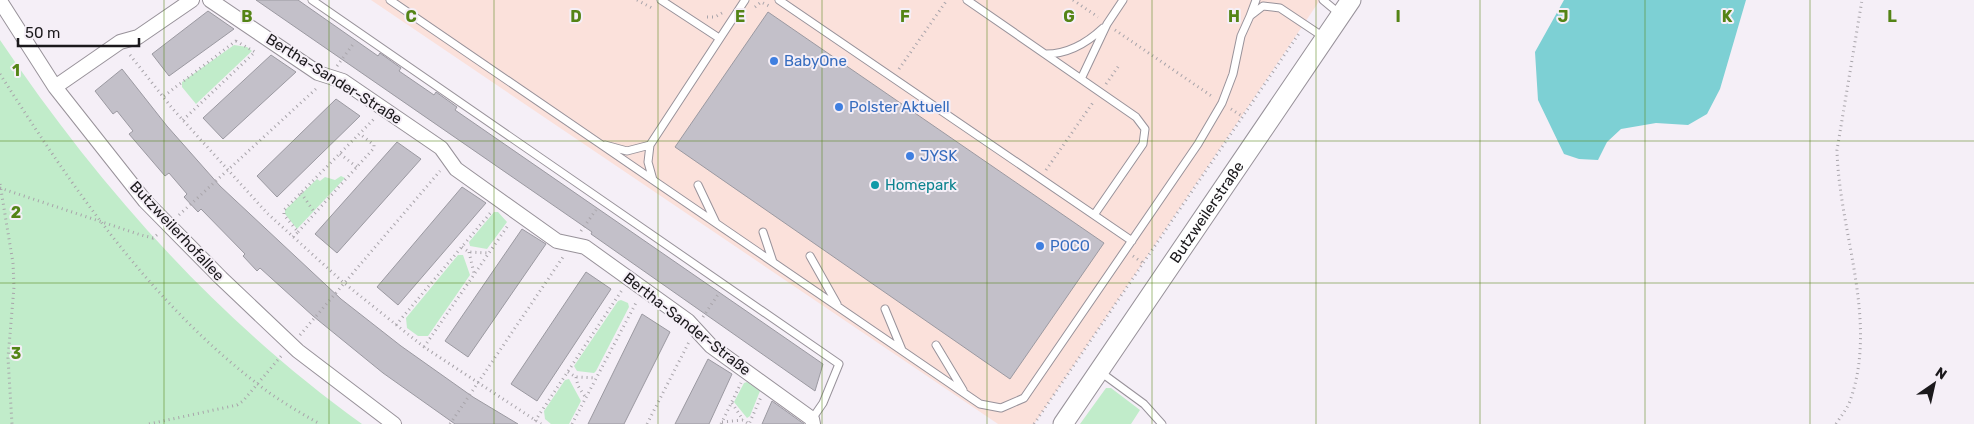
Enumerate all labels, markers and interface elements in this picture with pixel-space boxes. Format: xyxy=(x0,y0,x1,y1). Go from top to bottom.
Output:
text: B xyxy=(241,7,253,26)
text: C xyxy=(405,7,417,26)
text: D xyxy=(570,7,582,26)
text: E xyxy=(735,7,745,26)
text: F xyxy=(900,7,910,26)
text: G xyxy=(1063,7,1075,26)
text: H xyxy=(1228,7,1240,26)
text: I xyxy=(1395,7,1401,26)
text: J xyxy=(1558,7,1568,26)
text: K xyxy=(1722,7,1733,26)
text: L xyxy=(1887,7,1897,26)
scale bar xyxy=(18,15,139,47)
text: 50 m xyxy=(25,24,60,42)
street label: Bertha-Sander-Straße xyxy=(263,30,405,128)
place label: BabyOne xyxy=(784,52,847,70)
marker: BabyOne xyxy=(768,55,780,67)
text: 1 xyxy=(12,61,20,80)
place label: Polster Aktuell xyxy=(849,98,950,116)
marker: Polster Aktuell xyxy=(833,101,845,113)
place label: JYSK xyxy=(920,147,957,165)
marker: JYSK xyxy=(904,150,916,162)
street label: Butzweilerstraße xyxy=(1166,158,1248,266)
place label: Homepark xyxy=(885,176,957,194)
street label: Butzweilerhofallee xyxy=(126,177,228,285)
marker: Homepark xyxy=(869,179,881,191)
text: 2 xyxy=(11,203,21,222)
place label: POCO xyxy=(1050,237,1090,255)
marker: POCO xyxy=(1034,240,1046,252)
street label: Bertha-Sander-Straße xyxy=(620,269,754,379)
text: 3 xyxy=(11,344,21,363)
north arrow xyxy=(1909,359,1959,409)
text: N xyxy=(1932,364,1950,384)

